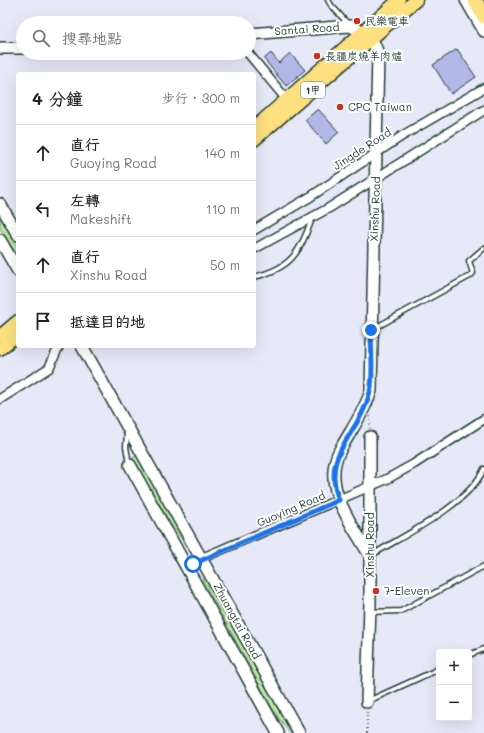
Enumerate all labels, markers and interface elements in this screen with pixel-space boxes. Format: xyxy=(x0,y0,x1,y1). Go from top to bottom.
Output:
place label: 民樂電車 xyxy=(365,13,409,28)
search box xyxy=(16,16,256,60)
marker: 民樂電車 xyxy=(352,16,362,26)
street label: Santai Road xyxy=(274,19,340,38)
icon: search xyxy=(30,27,52,49)
text: 搜尋地點 xyxy=(62,28,122,48)
place label: 長疆炭燒羊肉爐 xyxy=(325,48,402,63)
marker: 長疆炭燒羊肉爐 xyxy=(312,51,322,61)
road number: 1甲 xyxy=(301,82,325,98)
text: 4 分鐘 xyxy=(32,87,83,109)
text: 步行 · 300 m xyxy=(162,89,240,106)
place label: CPC Taiwan xyxy=(348,99,412,114)
marker: CPC Taiwan xyxy=(335,102,345,112)
street label: Jingde Road xyxy=(330,124,394,173)
text: 直行 xyxy=(70,134,100,154)
icon: ahead xyxy=(32,142,54,164)
text: 140 m xyxy=(204,144,240,161)
text: Guoying Road xyxy=(70,154,157,171)
street label: Xinshu Road xyxy=(366,176,383,242)
text: 左轉 xyxy=(70,190,100,210)
icon: left xyxy=(32,198,54,220)
text: 110 m xyxy=(206,200,240,217)
text: Makeshift xyxy=(70,210,132,227)
text: 直行 xyxy=(70,246,100,266)
icon: ahead xyxy=(32,254,54,276)
text: 50 m xyxy=(210,256,240,273)
text: Xinshu Road xyxy=(70,266,147,283)
icon: arrive xyxy=(32,310,54,332)
text: 抵達目的地 xyxy=(70,311,145,331)
route end xyxy=(362,321,380,339)
street label: Guoying Road xyxy=(254,487,327,530)
street label: Xinshu Road xyxy=(362,512,377,578)
route start xyxy=(184,555,202,573)
street label: Zhuangtai Road xyxy=(210,580,265,662)
place label: 7-Eleven xyxy=(384,583,429,598)
marker: 7-Eleven xyxy=(371,586,381,596)
map controls xyxy=(436,649,472,721)
button: + xyxy=(436,649,472,685)
button: − xyxy=(436,685,472,721)

